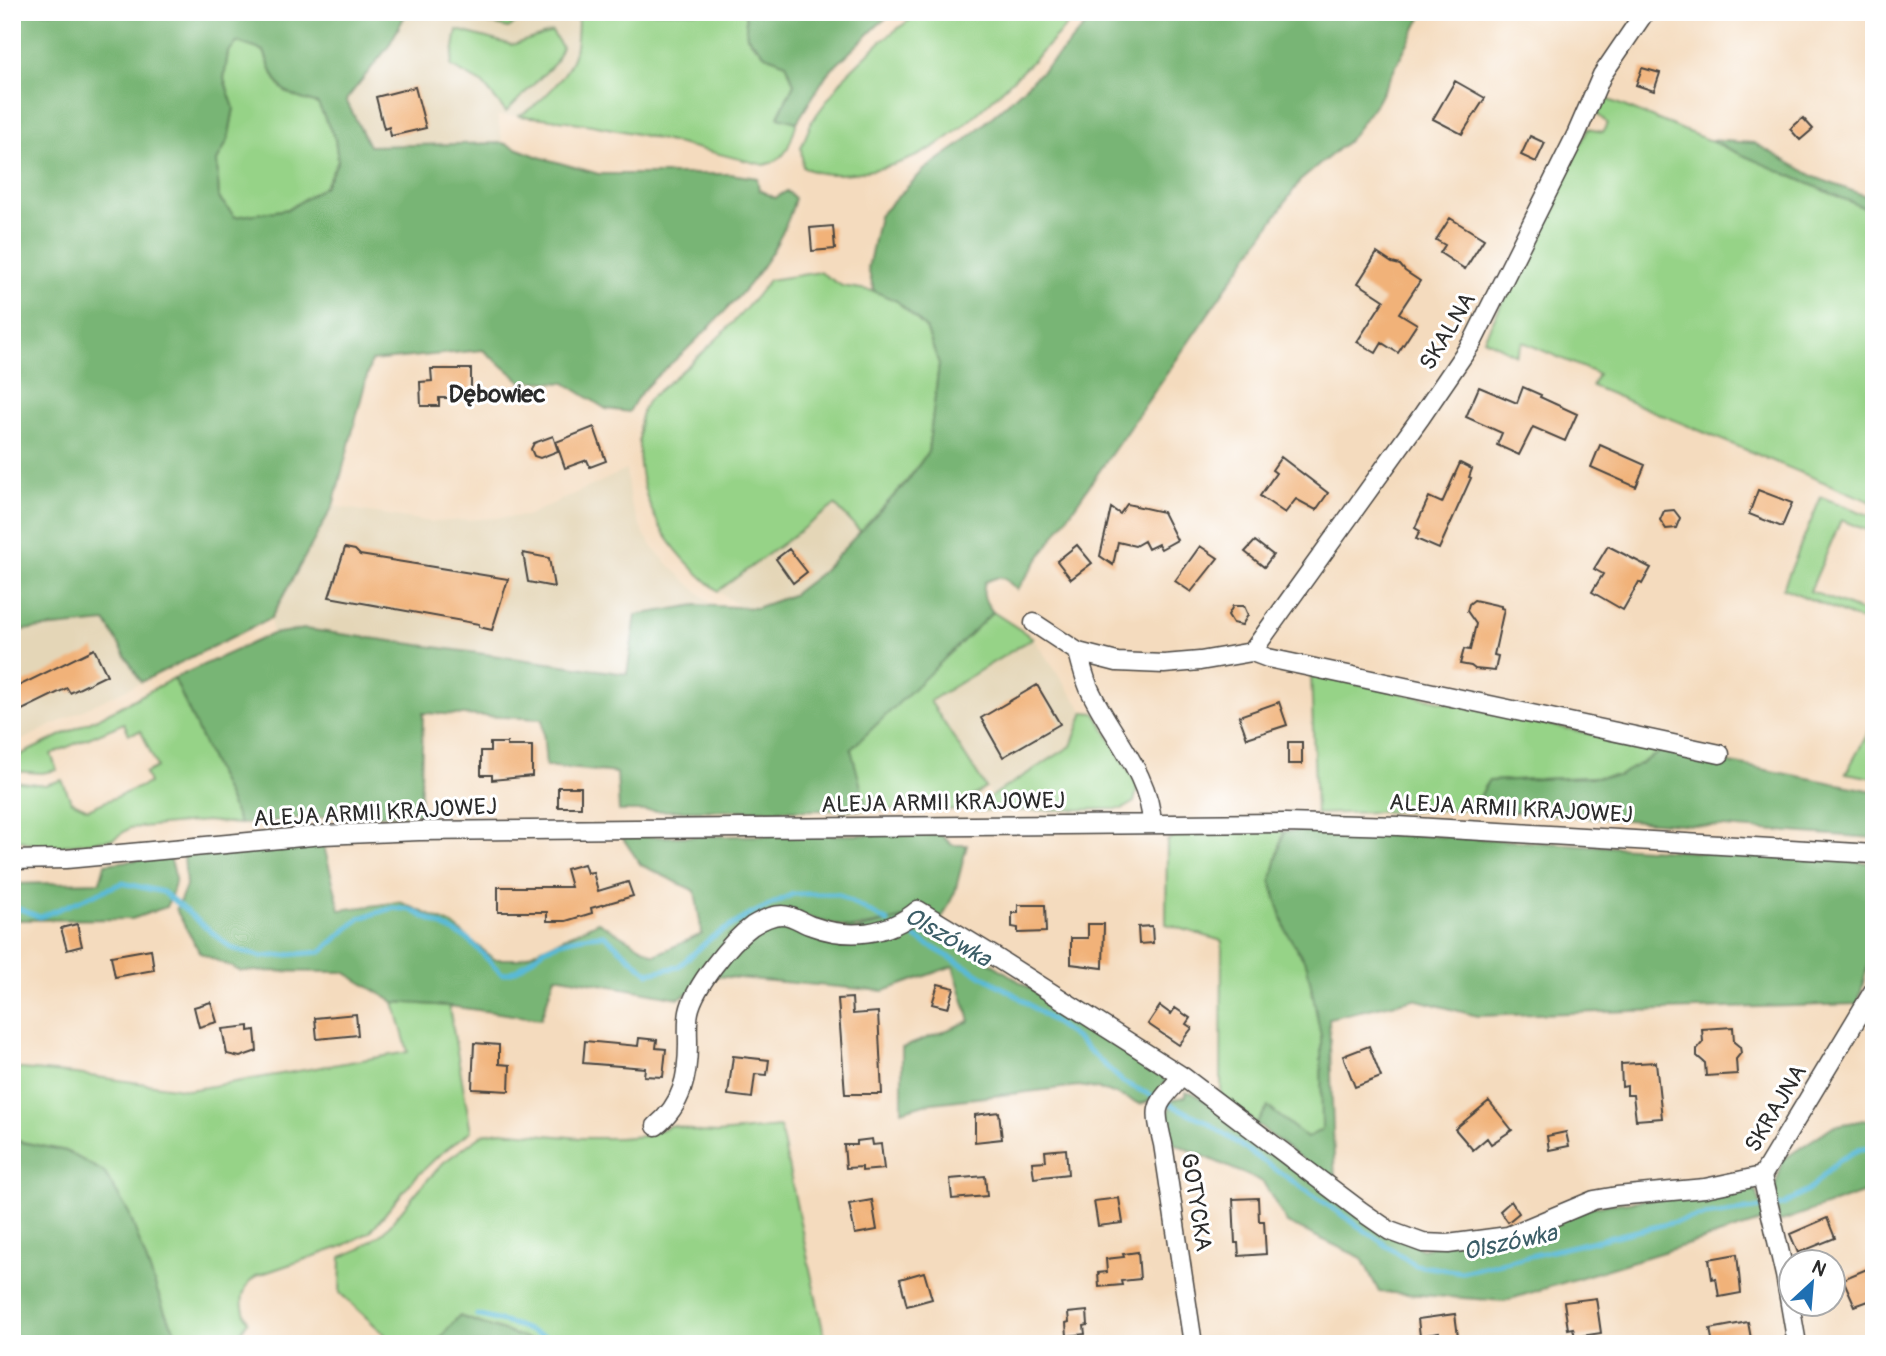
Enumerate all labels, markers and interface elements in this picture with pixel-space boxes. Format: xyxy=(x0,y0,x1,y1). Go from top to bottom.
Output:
street label: SKALNA xyxy=(1413,287,1482,375)
district label: Dębowiec xyxy=(449,380,545,409)
street label: ALEJA ARMII KRAJOWEJ xyxy=(821,786,1065,819)
street label: ALEJA ARMII KRAJOWEJ xyxy=(1388,788,1634,829)
street label: ALEJA ARMII KRAJOWEJ xyxy=(252,792,498,833)
water label: Olszówka xyxy=(899,901,998,975)
street label: SKRAJNA xyxy=(1738,1059,1813,1157)
street label: GOTYCKA xyxy=(1174,1151,1219,1253)
water label: Olszówka xyxy=(1461,1218,1561,1267)
north arrow xyxy=(1778,1248,1848,1318)
text: N xyxy=(1808,1255,1830,1282)

